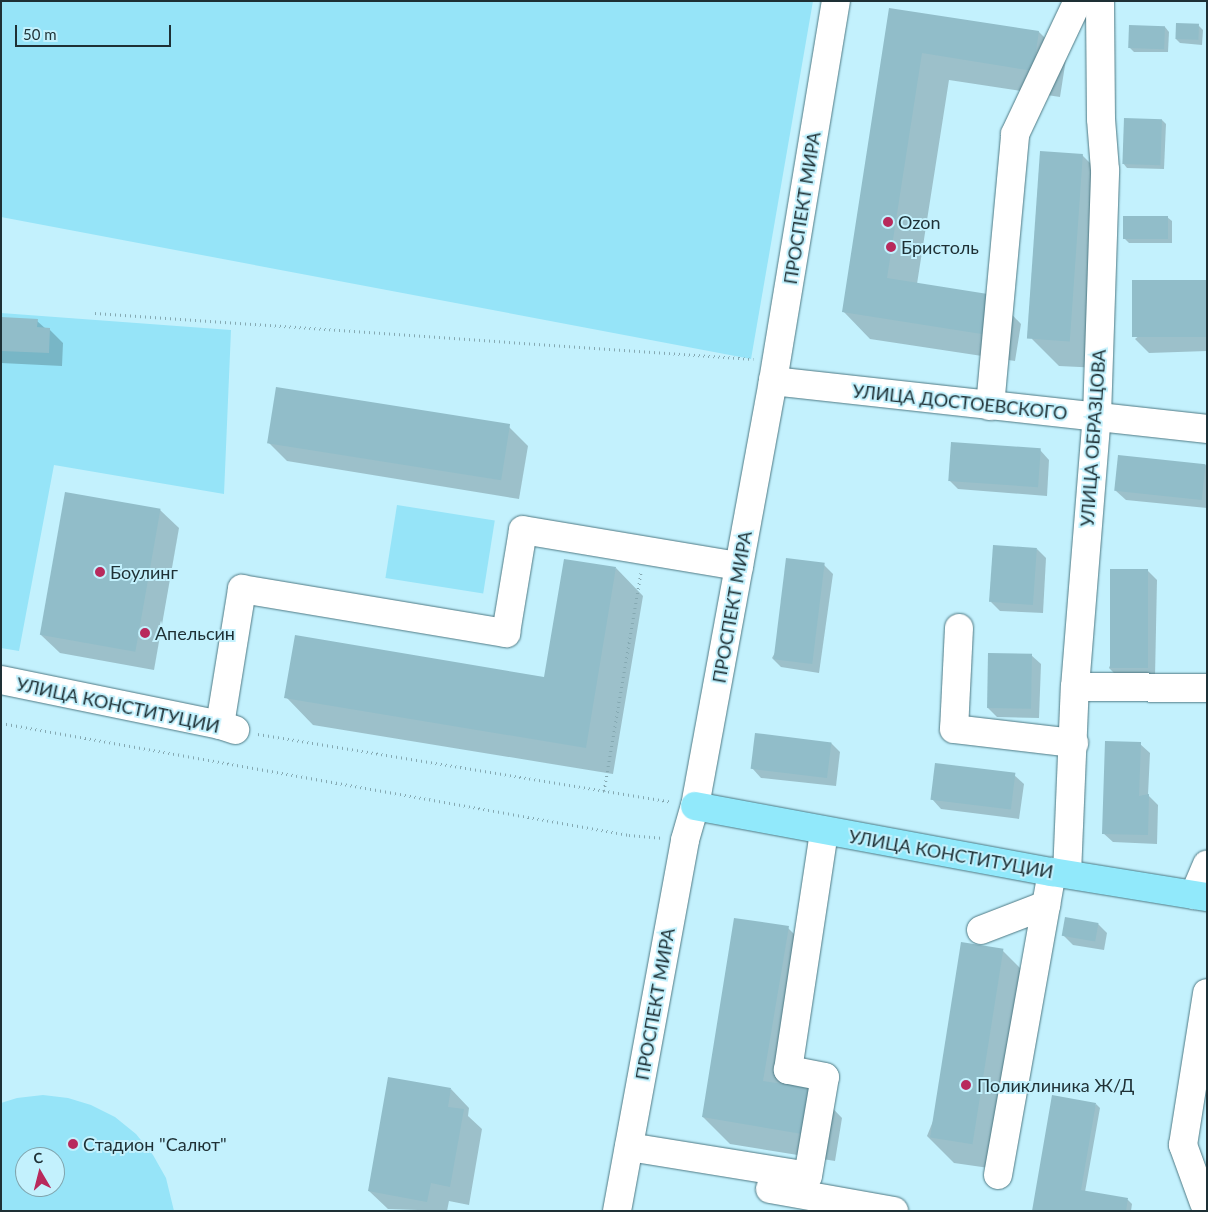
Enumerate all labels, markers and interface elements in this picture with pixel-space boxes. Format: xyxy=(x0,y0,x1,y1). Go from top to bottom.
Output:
scale bar xyxy=(18,15,174,47)
text: 50 m xyxy=(23,25,57,43)
street label: ПРОСПЕКТ МИРА xyxy=(779,130,825,286)
place label: Ozon xyxy=(898,211,940,233)
marker: Ozon xyxy=(882,216,894,228)
place label: Бристоль xyxy=(901,236,979,258)
marker: Бристоль xyxy=(885,241,897,253)
street label: УЛИЦА ОБРАЗЦОВА xyxy=(1076,349,1110,527)
street label: УЛИЦА ДОСТОЕВСКОГО xyxy=(851,380,1069,424)
street label: ПРОСПЕКТ МИРА xyxy=(708,529,756,685)
place label: Боулинг xyxy=(110,561,178,583)
marker: Боулинг xyxy=(94,566,106,578)
place label: Апельсин xyxy=(155,622,235,644)
marker: Апельсин xyxy=(139,627,151,639)
street label: УЛИЦА КОНСТИТУЦИИ xyxy=(14,673,222,737)
street label: УЛИЦА КОНСТИТУЦИИ xyxy=(847,825,1055,883)
street label: ПРОСПЕКТ МИРА xyxy=(631,926,679,1082)
place label: Поликлиника Ж/Д xyxy=(977,1074,1134,1096)
marker: Поликлиника Ж/Д xyxy=(959,1078,973,1092)
place label: Стадион "Салют" xyxy=(83,1133,227,1155)
marker: Стадион "Салют" xyxy=(67,1138,79,1150)
north arrow xyxy=(15,1147,65,1197)
text: С xyxy=(32,1149,44,1167)

